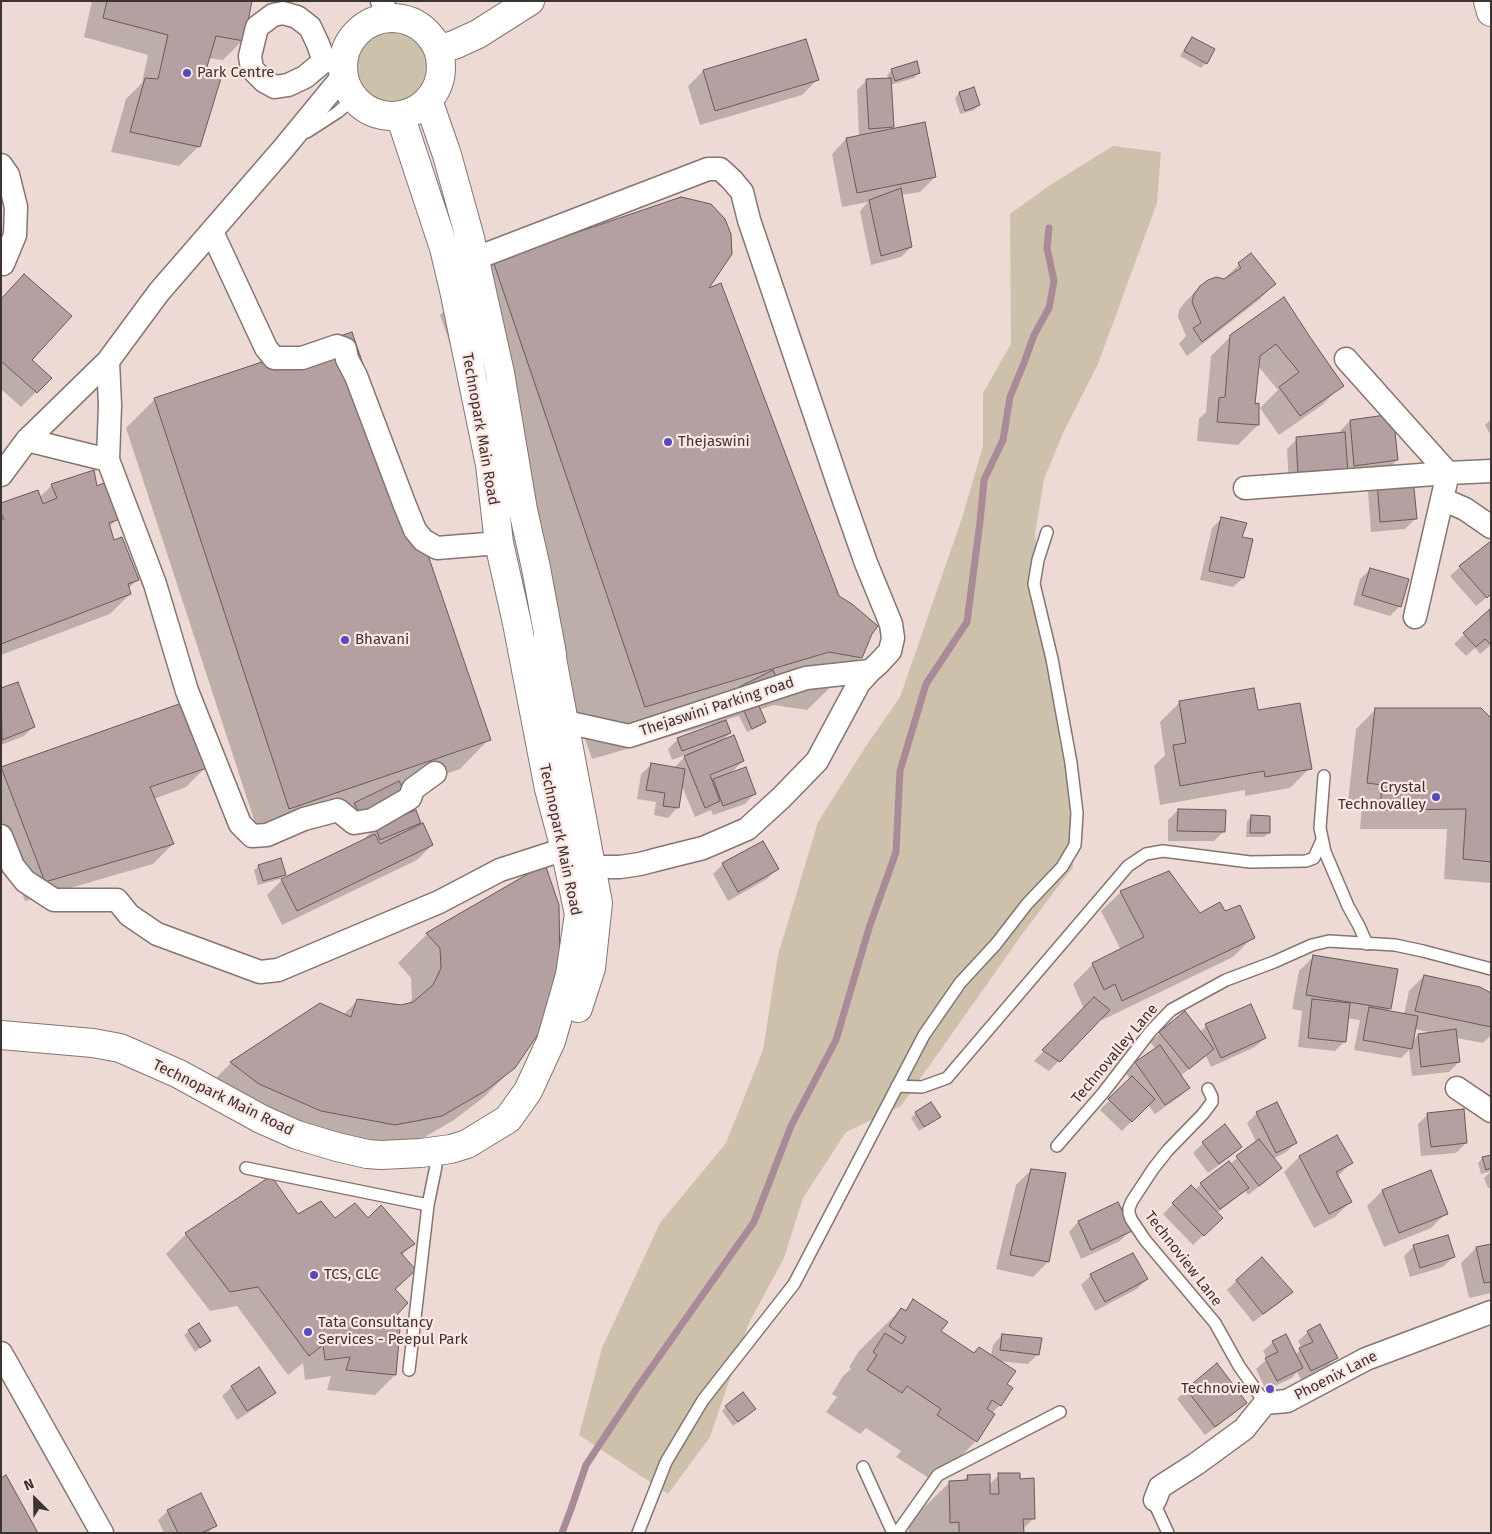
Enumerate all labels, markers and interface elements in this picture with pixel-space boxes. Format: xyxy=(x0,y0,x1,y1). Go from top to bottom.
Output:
place label: Park Centre xyxy=(197,64,274,82)
marker: Park Centre xyxy=(181,67,193,79)
street label: Technopark Main Road xyxy=(458,351,502,507)
place label: Thejaswini xyxy=(678,433,750,451)
marker: Thejaswini xyxy=(662,436,674,448)
place label: Bhavani xyxy=(355,631,409,649)
marker: Bhavani xyxy=(339,634,351,646)
street label: Thejaswini Parking road xyxy=(638,674,796,740)
street label: Technopark Main Road xyxy=(535,763,585,917)
place label: Crystal Technovalley xyxy=(1338,779,1426,814)
marker: Crystal Technovalley xyxy=(1430,791,1442,803)
street label: Technovalley Lane xyxy=(1068,1001,1162,1107)
street label: Technopark Main Road xyxy=(150,1056,296,1140)
street label: Technoview Lane xyxy=(1140,1208,1226,1310)
place label: TCS, CLC xyxy=(324,1266,379,1284)
marker: TCS, CLC xyxy=(308,1269,320,1281)
place label: Tata Consultancy Services - Peepul Park xyxy=(318,1314,468,1349)
marker: Tata Consultancy Services - Peepul Park xyxy=(302,1326,314,1338)
street label: Phoenix Lane xyxy=(1291,1347,1381,1405)
place label: Technoview xyxy=(1181,1380,1260,1398)
marker: Technoview xyxy=(1264,1383,1276,1395)
north arrow xyxy=(10,1474,60,1524)
text: N xyxy=(21,1475,37,1494)

